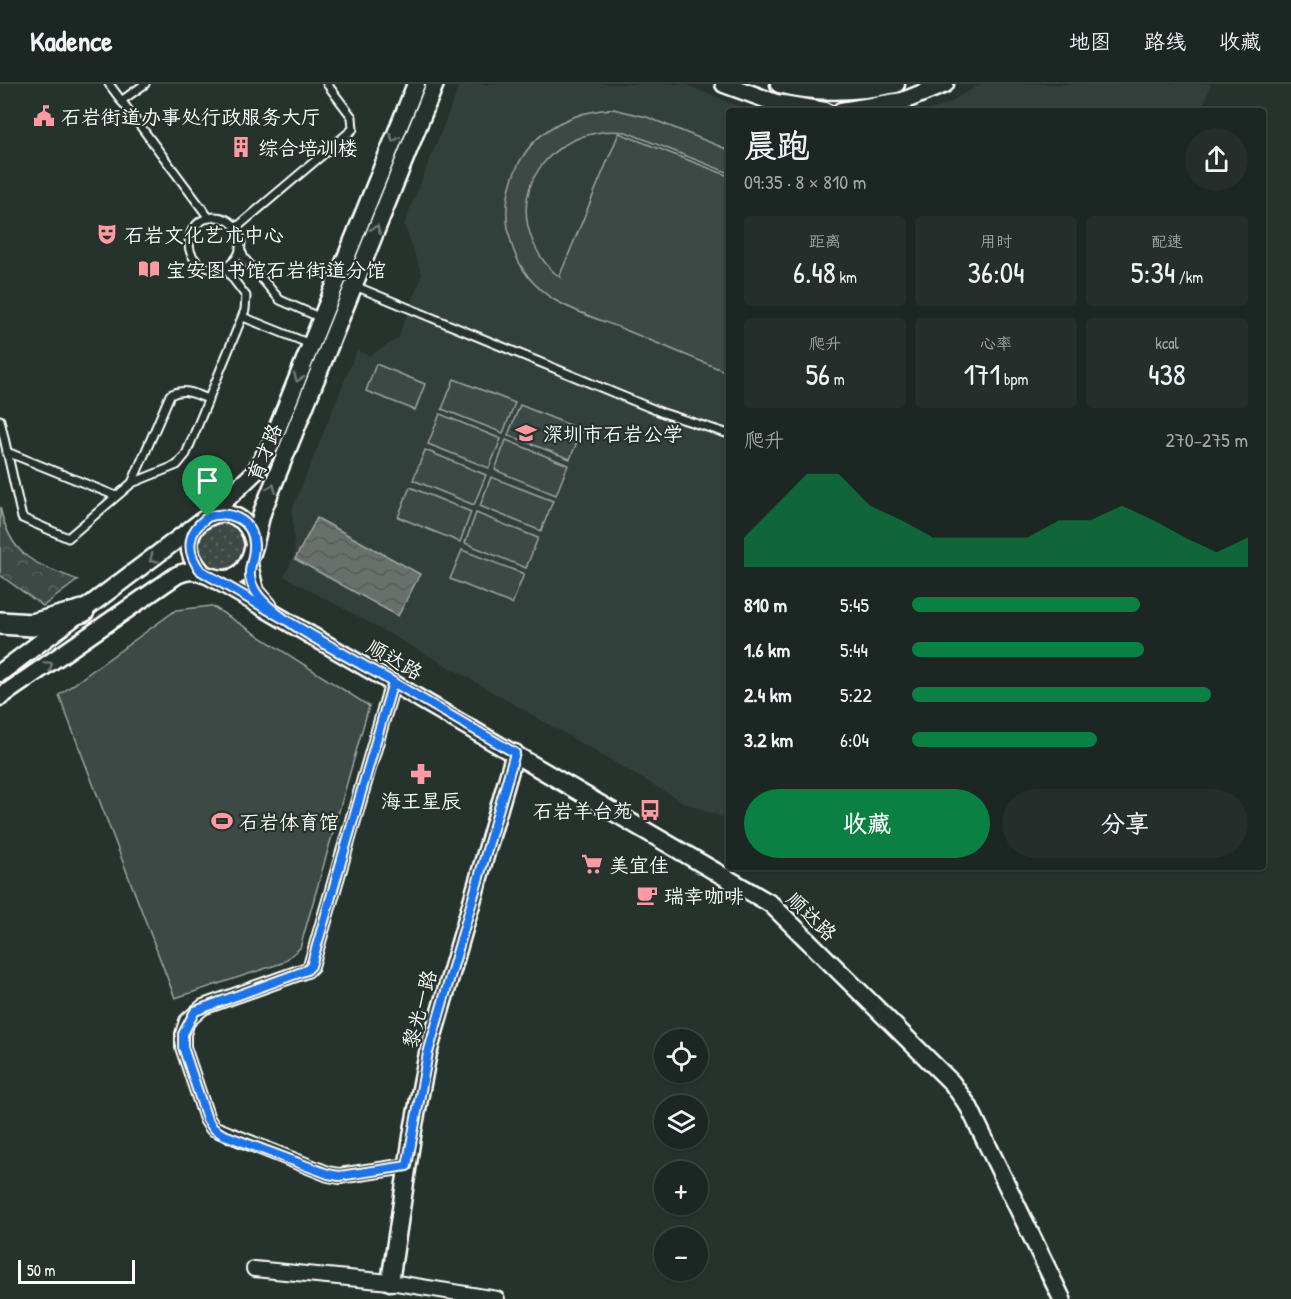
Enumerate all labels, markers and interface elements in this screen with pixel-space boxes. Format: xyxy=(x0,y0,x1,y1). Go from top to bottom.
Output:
text: Kadence xyxy=(30,22,112,60)
text: 地图 xyxy=(1069,27,1111,56)
text: 路线 xyxy=(1144,27,1186,56)
text: 收藏 xyxy=(1219,27,1261,56)
place label: 石岩街道办事处行政服务大厅 xyxy=(61,103,321,130)
public building icon: 石岩街道办事处行政服务大厅 xyxy=(32,104,56,128)
text: 晨跑 xyxy=(744,123,810,167)
button: share xyxy=(1185,128,1248,191)
one-way arrow xyxy=(389,132,401,143)
place label: 综合培训楼 xyxy=(258,134,358,161)
building icon: 综合培训楼 xyxy=(229,135,253,159)
text: 09:35 · 8 × 810 m xyxy=(744,168,866,195)
place label: 石岩文化艺术中心 xyxy=(124,221,284,248)
theatre icon: 石岩文化艺术中心 xyxy=(95,222,119,246)
one-way arrow xyxy=(369,225,381,236)
text: 距离 xyxy=(809,230,841,252)
text: 用时 xyxy=(980,230,1012,252)
text: 配速 xyxy=(1151,230,1183,252)
text: 6.48 xyxy=(793,252,836,292)
text: 36:04 xyxy=(967,252,1025,292)
text: 5:34 xyxy=(1131,252,1175,292)
place label: 宝安图书馆石岩街道分馆 xyxy=(166,256,386,283)
library icon: 宝安图书馆石岩街道分馆 xyxy=(137,257,161,281)
text: km xyxy=(836,266,857,288)
text: /km xyxy=(1175,266,1203,288)
text: 爬升 xyxy=(809,332,841,354)
text: 心率 xyxy=(980,332,1012,354)
text: kcal xyxy=(1155,332,1179,354)
text: 56 xyxy=(805,354,830,394)
text: 171 xyxy=(964,354,1000,394)
text: 438 xyxy=(1148,354,1186,394)
text: m xyxy=(830,368,845,390)
text: bpm xyxy=(1000,368,1028,390)
one-way arrow xyxy=(293,372,306,383)
street label: 育才路 xyxy=(240,418,288,485)
place label: 深圳市石岩公学 xyxy=(543,420,683,447)
school or university icon: 深圳市石岩公学 xyxy=(514,421,538,445)
text: 爬升 xyxy=(744,426,784,453)
text: 270–275 m xyxy=(1165,426,1248,453)
pin xyxy=(182,455,233,517)
icon: arrive xyxy=(191,464,224,497)
one-way arrow xyxy=(265,483,277,494)
one-way arrow xyxy=(149,552,160,563)
text: 810 m xyxy=(744,591,787,618)
text: 5:45 xyxy=(840,591,869,618)
street label: 顺达路 xyxy=(362,632,429,686)
text: 1.6 km xyxy=(744,636,790,663)
text: 5:44 xyxy=(840,636,868,663)
one-way arrow xyxy=(42,661,53,672)
text: 2.4 km xyxy=(744,681,792,708)
text: 5:22 xyxy=(840,681,872,708)
text: 3.2 km xyxy=(744,726,793,753)
text: 6:04 xyxy=(840,726,869,753)
pharmacy icon: 海王星辰 xyxy=(409,762,433,786)
place label: 海王星辰 xyxy=(381,787,461,814)
button: 收藏 xyxy=(744,789,990,858)
button: 分享 xyxy=(1002,789,1248,858)
place label: 石岩羊台苑 xyxy=(533,797,633,824)
bus stop icon: 石岩羊台苑 xyxy=(638,798,662,822)
place label: 石岩体育馆 xyxy=(239,808,339,835)
sports icon: 石岩体育馆 xyxy=(210,809,234,833)
place label: 美宜佳 xyxy=(609,851,669,878)
supermarket icon: 美宜佳 xyxy=(580,852,604,876)
place label: 瑞幸咖啡 xyxy=(664,882,744,909)
cafe icon: 瑞幸咖啡 xyxy=(635,883,659,907)
street label: 顺达路 xyxy=(781,885,844,947)
street label: 黎光一路 xyxy=(396,966,443,1051)
map controls xyxy=(654,1029,708,1281)
button: locate xyxy=(654,1029,708,1083)
button: layers xyxy=(654,1095,708,1149)
button: + xyxy=(654,1161,708,1215)
button: − xyxy=(654,1227,708,1281)
scale bar xyxy=(18,1257,135,1284)
text: 50 m xyxy=(27,1259,56,1281)

